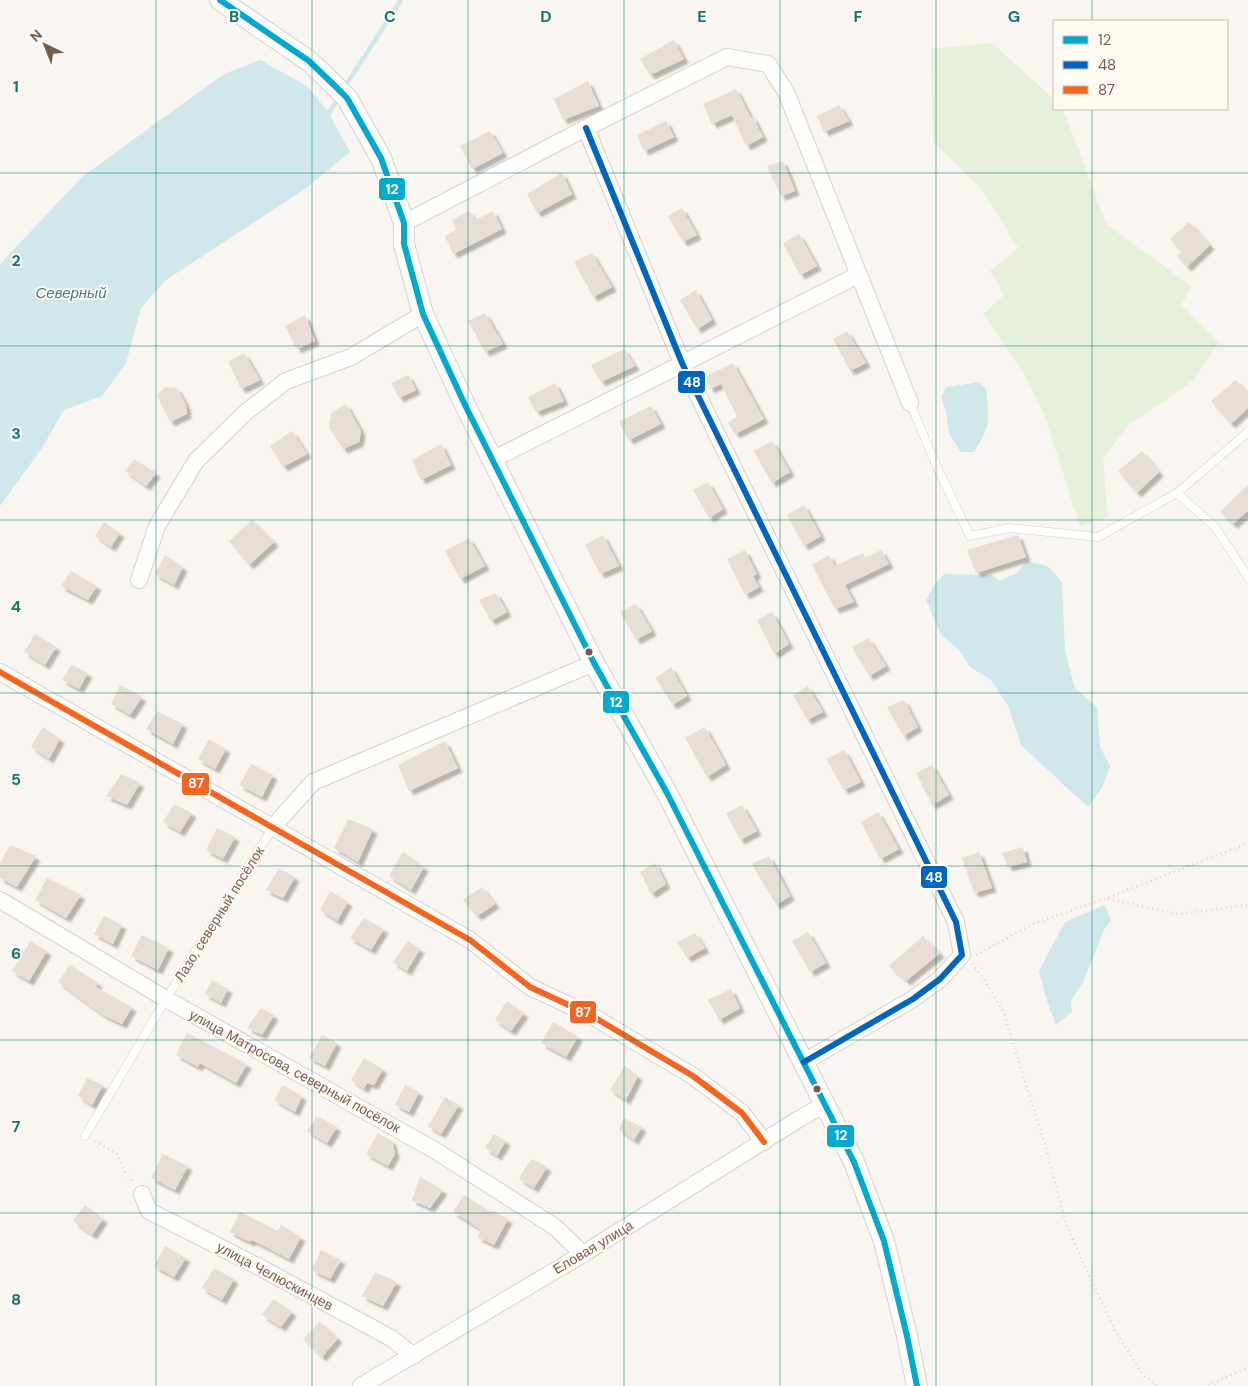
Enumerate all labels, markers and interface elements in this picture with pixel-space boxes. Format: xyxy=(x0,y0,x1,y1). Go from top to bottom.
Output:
text: B xyxy=(229,6,239,27)
text: C xyxy=(384,6,396,27)
text: D xyxy=(540,6,552,27)
text: E xyxy=(697,6,707,27)
text: F xyxy=(854,6,863,27)
text: G xyxy=(1008,6,1020,27)
north arrow xyxy=(20,20,70,70)
legend xyxy=(1053,20,1228,110)
text: N xyxy=(26,25,46,46)
text: 12 xyxy=(1098,30,1111,50)
text: 48 xyxy=(1098,55,1116,75)
text: 1 xyxy=(13,76,19,97)
text: 87 xyxy=(1098,80,1115,100)
line badge: 12 xyxy=(378,177,406,201)
text: 12 xyxy=(385,180,399,198)
text: 2 xyxy=(11,250,21,271)
water label: Северный xyxy=(36,283,107,303)
line badge: 48 xyxy=(677,370,706,394)
text: 48 xyxy=(683,373,701,391)
text: 3 xyxy=(11,423,21,444)
text: 4 xyxy=(11,596,21,617)
unlabelled marker xyxy=(584,647,594,657)
line badge: 12 xyxy=(602,690,630,714)
text: 12 xyxy=(609,693,623,711)
text: 5 xyxy=(11,769,21,790)
line badge: 87 xyxy=(181,772,210,796)
text: 87 xyxy=(188,774,205,792)
street label: Лазо, северный посёлок xyxy=(170,842,269,985)
line badge: 48 xyxy=(920,865,948,889)
text: 48 xyxy=(925,868,943,886)
text: 6 xyxy=(11,943,21,964)
line badge: 87 xyxy=(569,1000,597,1024)
text: 87 xyxy=(575,1003,592,1021)
street label: улица Матросова, северный посёлок xyxy=(186,1005,405,1137)
unlabelled marker xyxy=(812,1084,822,1094)
text: 7 xyxy=(12,1116,21,1137)
line badge: 12 xyxy=(826,1124,855,1148)
text: 12 xyxy=(834,1126,848,1144)
street label: Еловая улица xyxy=(550,1216,637,1278)
street label: улица Челюскинцев xyxy=(214,1238,336,1314)
text: 8 xyxy=(11,1289,21,1310)

